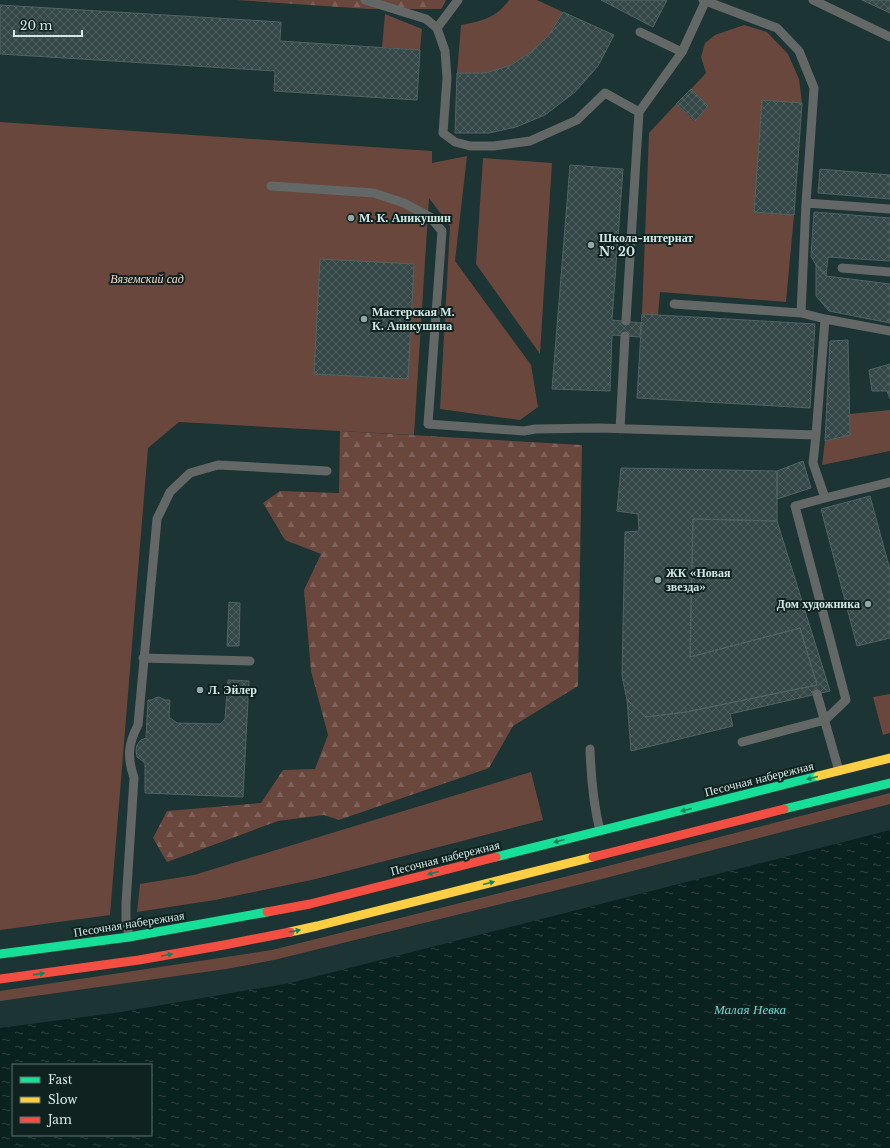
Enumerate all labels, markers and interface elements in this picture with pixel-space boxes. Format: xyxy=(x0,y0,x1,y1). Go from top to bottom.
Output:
scale bar xyxy=(14,12,82,38)
text: 20 m xyxy=(20,18,52,33)
place label: М. К. Аникушин xyxy=(359,210,451,225)
marker: М. К. Аникушин xyxy=(346,213,356,223)
place label: Школа-интернат № 20 xyxy=(599,230,693,259)
marker: Школа-интернат № 20 xyxy=(586,240,596,250)
park label: Вяземский сад xyxy=(110,271,184,286)
place label: Мастерская М. К. Аникушина xyxy=(372,304,455,333)
marker: Мастерская М. К. Аникушина xyxy=(359,314,369,324)
place label: ЖК «Новая звезда» xyxy=(666,565,731,594)
marker: ЖК «Новая звезда» xyxy=(653,575,663,585)
place label: Дом художника xyxy=(777,596,860,611)
marker: Дом художника xyxy=(863,599,873,609)
place label: Л. Эйлер xyxy=(208,682,257,697)
marker: Л. Эйлер xyxy=(195,685,205,695)
street label: Песочная набережная xyxy=(703,758,815,799)
one-way arrow xyxy=(805,776,818,782)
one-way arrow xyxy=(679,807,691,813)
street label: Песочная набережная xyxy=(389,837,501,878)
one-way arrow xyxy=(553,839,566,845)
one-way arrow xyxy=(427,870,439,876)
one-way arrow xyxy=(483,880,495,886)
street label: Песочная набережная xyxy=(72,907,186,940)
one-way arrow xyxy=(289,927,301,933)
one-way arrow xyxy=(161,952,173,958)
one-way arrow xyxy=(33,971,45,977)
water label: Малая Невка xyxy=(713,1001,787,1018)
legend xyxy=(12,1064,152,1136)
text: Fast xyxy=(48,1072,73,1087)
text: Slow xyxy=(48,1092,78,1107)
text: Jam xyxy=(46,1112,72,1127)

